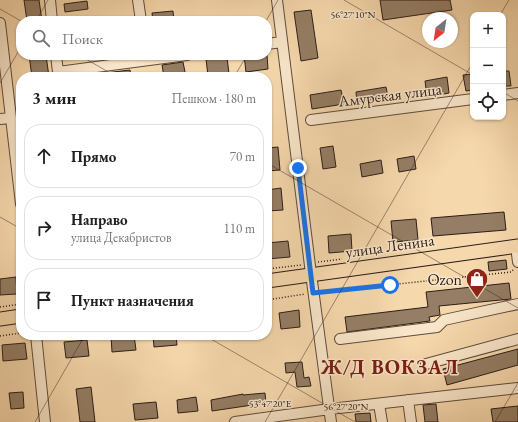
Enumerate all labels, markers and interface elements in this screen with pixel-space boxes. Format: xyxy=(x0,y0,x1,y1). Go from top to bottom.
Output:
text: 56°27'10"N xyxy=(331,8,376,21)
north arrow xyxy=(422,12,458,48)
map controls xyxy=(470,12,506,120)
button: + xyxy=(470,12,506,48)
search box xyxy=(16,16,272,60)
icon: search xyxy=(30,27,52,49)
text: Поиск xyxy=(62,29,103,48)
button: − xyxy=(470,48,506,84)
street label: Амурская улица xyxy=(336,78,444,112)
button: locate xyxy=(470,84,506,120)
text: 3 мин xyxy=(32,87,76,109)
text: Пешком · 180 m xyxy=(172,90,256,107)
icon: ahead xyxy=(33,145,55,167)
text: Прямо xyxy=(71,147,116,166)
text: 70 m xyxy=(230,148,255,165)
route end xyxy=(289,159,307,177)
text: Направо xyxy=(71,210,128,229)
icon: right xyxy=(33,217,55,239)
text: 110 m xyxy=(224,220,255,237)
text: улица Декабристов xyxy=(71,229,172,246)
street label: улица Ленина xyxy=(344,229,436,263)
shop icon: Ozon xyxy=(464,266,490,299)
place label: Ozon xyxy=(427,269,463,290)
route start xyxy=(381,276,399,294)
icon: arrive xyxy=(33,289,55,311)
text: Пункт назначения xyxy=(71,291,194,310)
district label: Ж/Д ВОКЗАЛ xyxy=(320,354,459,380)
text: 53°47'20"E xyxy=(249,397,292,410)
text: 56°27'20"N xyxy=(324,400,369,413)

